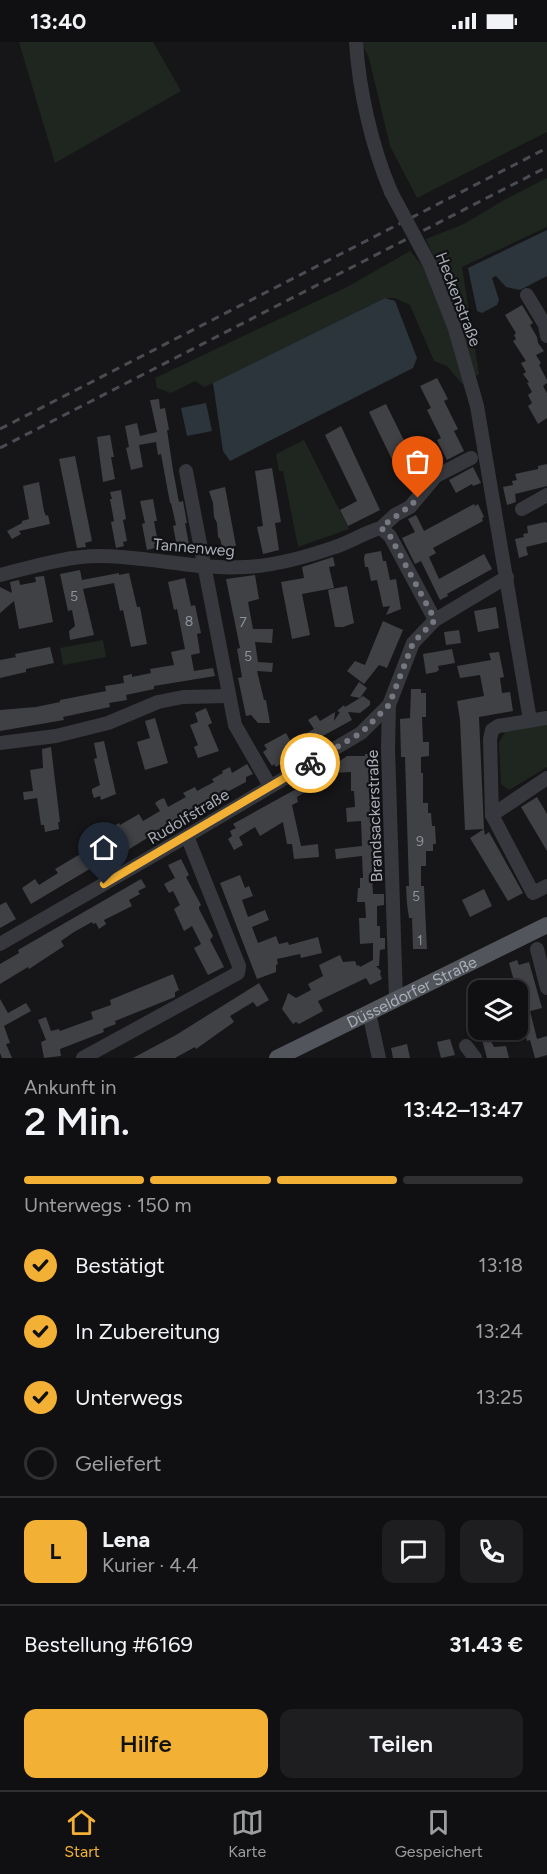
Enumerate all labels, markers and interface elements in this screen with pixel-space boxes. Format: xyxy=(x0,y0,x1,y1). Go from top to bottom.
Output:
text: 13:40 xyxy=(30,8,86,35)
street label: Heckenstraße xyxy=(432,249,485,349)
pin xyxy=(392,436,443,498)
icon: bag xyxy=(401,445,434,478)
street label: Tannenweg xyxy=(152,534,236,561)
house number: 5 xyxy=(70,588,78,605)
house number: 8 xyxy=(185,613,193,630)
house number: 7 xyxy=(239,614,247,631)
house number: 5 xyxy=(244,648,252,665)
courier xyxy=(280,733,340,793)
icon: bike xyxy=(294,747,327,780)
street label: Brandsackerstraße xyxy=(363,749,386,883)
street label: Rudolfstraße xyxy=(144,784,233,848)
pin xyxy=(78,822,129,884)
icon: home xyxy=(87,831,120,864)
house number: 9 xyxy=(416,833,424,850)
house number: 5 xyxy=(412,888,420,905)
house number: 1 xyxy=(417,932,423,949)
street label: Düsseldorfer Straße xyxy=(344,952,480,1032)
map controls xyxy=(468,980,528,1040)
button: layers xyxy=(468,980,528,1040)
text: Ankunft in xyxy=(24,1075,116,1099)
text: 13:42–13:47 xyxy=(404,1096,523,1123)
text: 2 Min. xyxy=(24,1098,130,1145)
text: Unterwegs · 150 m xyxy=(24,1193,191,1217)
icon: check xyxy=(24,1249,57,1282)
text: Bestätigt xyxy=(75,1252,165,1279)
text: 13:18 xyxy=(478,1253,523,1277)
icon: check xyxy=(24,1315,57,1348)
text: In Zubereitung xyxy=(75,1318,220,1345)
text: 13:24 xyxy=(475,1319,523,1343)
icon: check xyxy=(24,1381,57,1414)
text: Unterwegs xyxy=(75,1384,183,1411)
text: 13:25 xyxy=(476,1385,523,1409)
text: Geliefert xyxy=(75,1450,162,1477)
button: chat xyxy=(382,1520,445,1583)
button: phone xyxy=(460,1520,523,1583)
text: Lena xyxy=(102,1526,150,1553)
text: L xyxy=(50,1538,61,1565)
text: Kurier · 4.4 xyxy=(102,1553,198,1577)
text: Bestellung #6169 xyxy=(24,1631,193,1658)
text: 31.43 € xyxy=(449,1631,523,1658)
button: Hilfe xyxy=(24,1709,268,1778)
button: Teilen xyxy=(280,1709,523,1778)
tab: Start xyxy=(64,1806,100,1861)
tab: Karte xyxy=(228,1806,266,1861)
tab: Gespeichert xyxy=(395,1806,483,1861)

